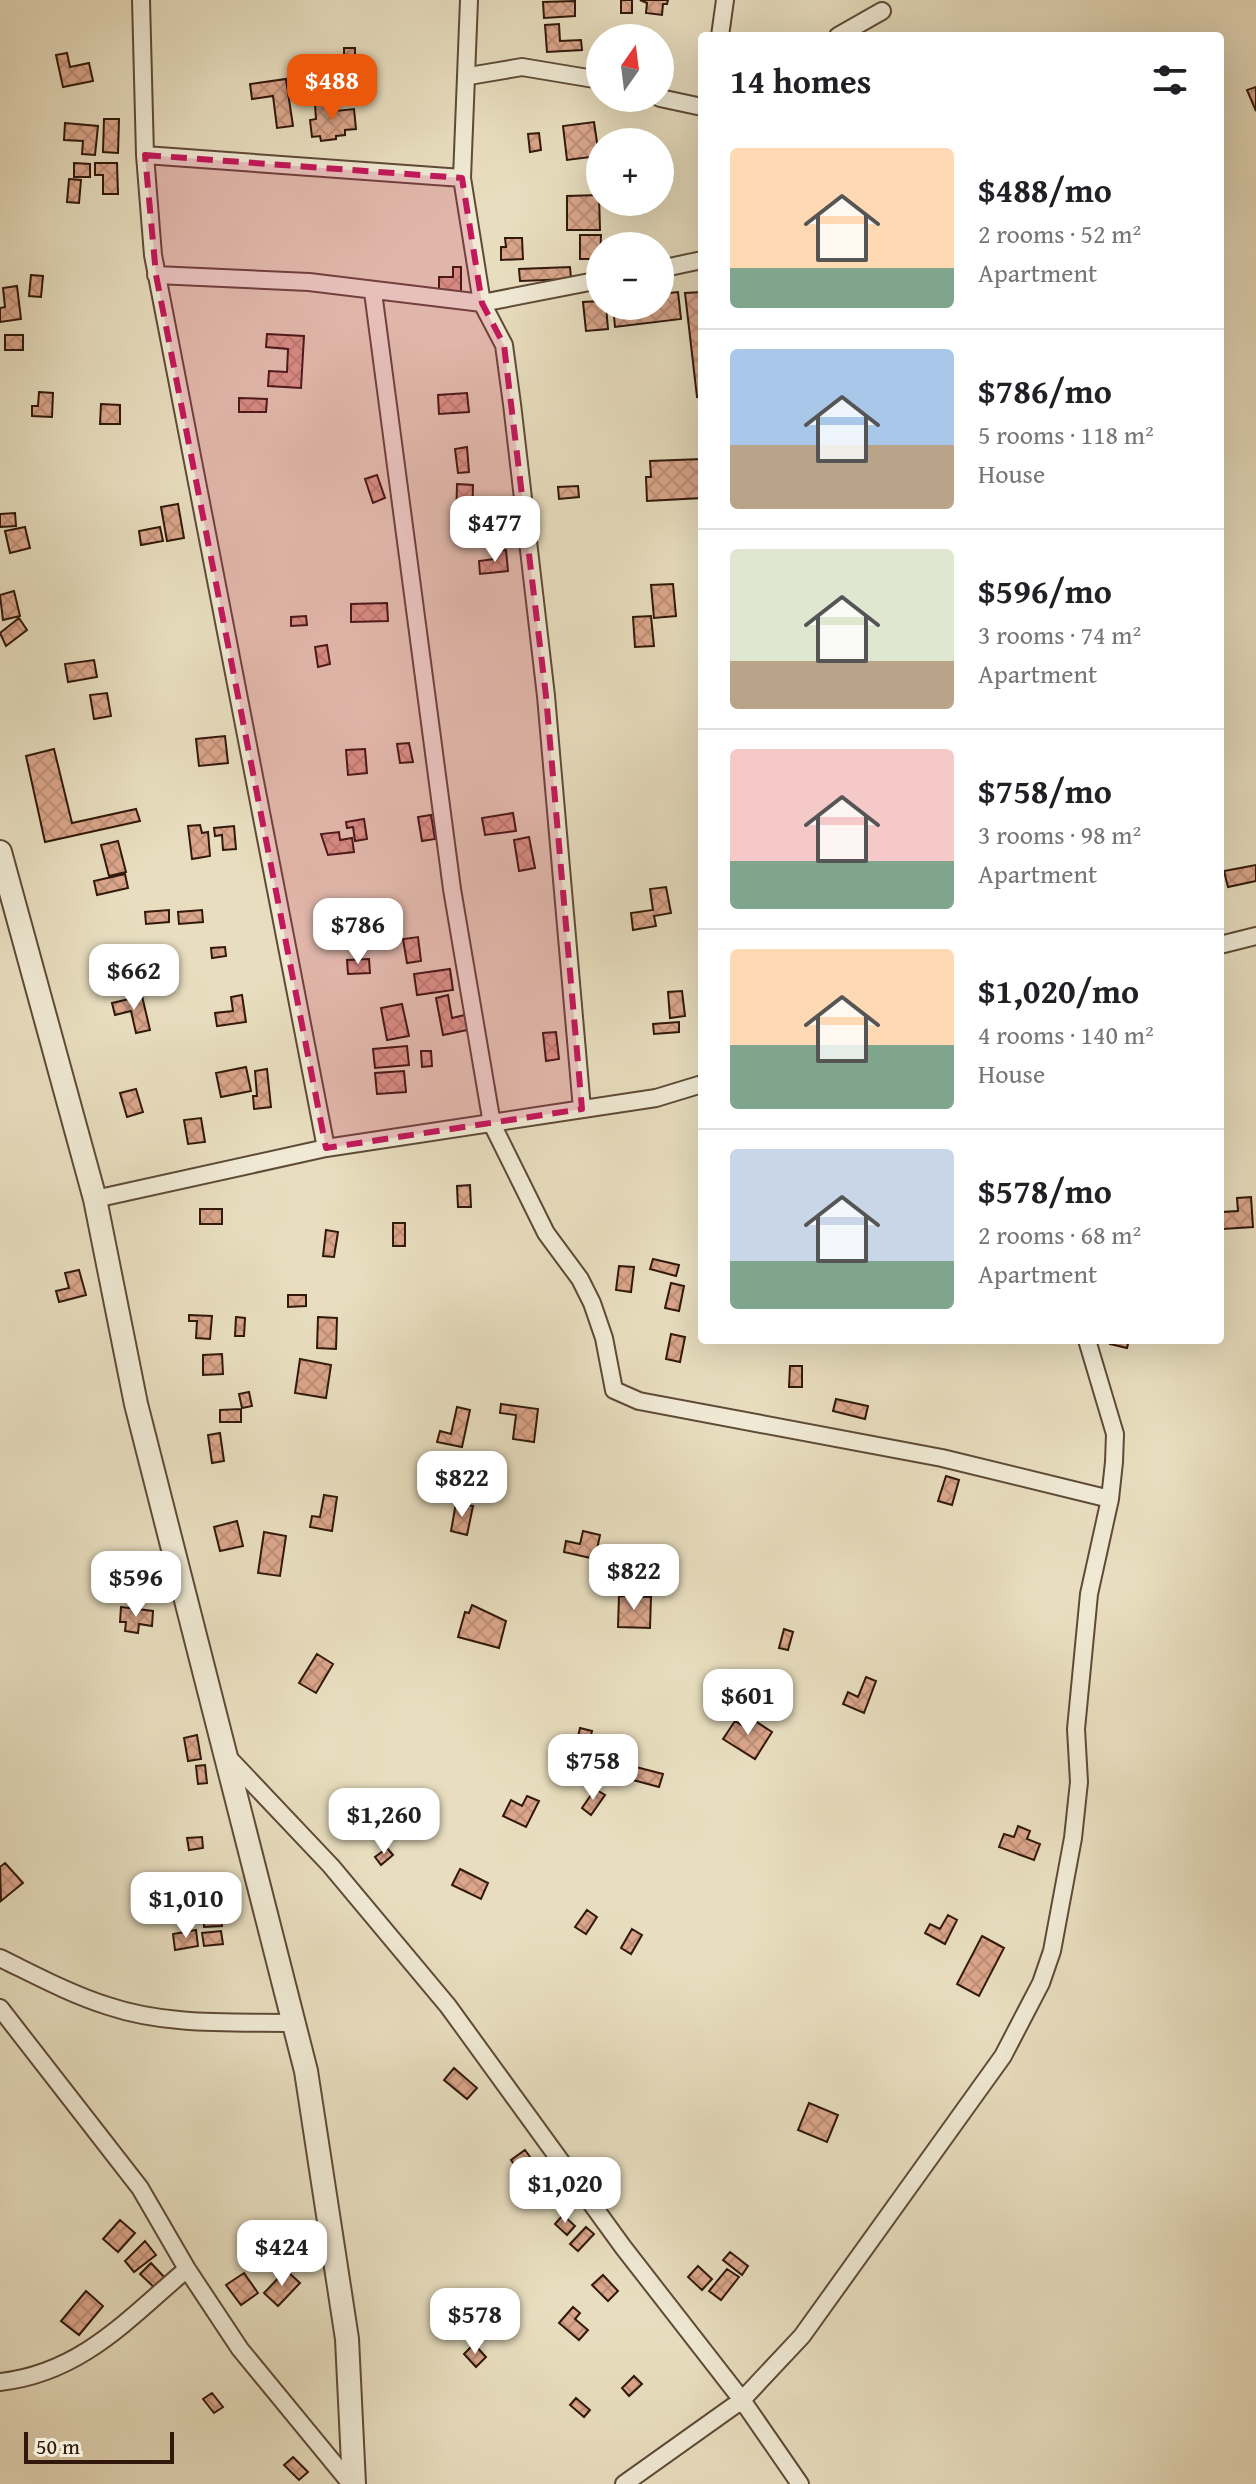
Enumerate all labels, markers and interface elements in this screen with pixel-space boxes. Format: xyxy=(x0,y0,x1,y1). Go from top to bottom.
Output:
north arrow xyxy=(586,24,674,112)
map controls xyxy=(586,24,674,320)
pin: $488 xyxy=(285,54,379,122)
text: 14 homes xyxy=(730,56,871,105)
icon: filters xyxy=(1148,58,1192,102)
text: $488 xyxy=(305,60,359,99)
button: + xyxy=(586,128,674,216)
text: $488/mo xyxy=(978,165,1112,214)
icon: home xyxy=(794,180,890,276)
text: 2 rooms · 52 m² xyxy=(978,214,1141,253)
button: − xyxy=(586,232,674,320)
text: Apartment xyxy=(978,253,1097,292)
text: $786/mo xyxy=(978,366,1112,415)
icon: home xyxy=(794,381,890,477)
text: 5 rooms · 118 m² xyxy=(978,415,1154,454)
text: House xyxy=(978,454,1045,493)
pin: $477 xyxy=(448,496,542,564)
text: $477 xyxy=(468,502,522,541)
text: $596/mo xyxy=(978,566,1112,615)
icon: home xyxy=(794,581,890,677)
text: 3 rooms · 74 m² xyxy=(978,615,1141,654)
text: Apartment xyxy=(978,654,1097,693)
text: $758/mo xyxy=(978,766,1112,815)
icon: home xyxy=(794,781,890,877)
text: 3 rooms · 98 m² xyxy=(978,815,1141,854)
text: Apartment xyxy=(978,854,1097,893)
pin: $786 xyxy=(311,898,405,966)
text: $786 xyxy=(331,904,385,943)
pin: $662 xyxy=(87,944,181,1012)
text: $662 xyxy=(107,950,161,989)
text: $1,020/mo xyxy=(978,966,1139,1015)
icon: home xyxy=(794,981,890,1077)
text: 4 rooms · 140 m² xyxy=(978,1015,1154,1054)
text: House xyxy=(978,1054,1045,1093)
text: $578/mo xyxy=(978,1166,1112,1215)
icon: home xyxy=(794,1181,890,1277)
text: 2 rooms · 68 m² xyxy=(978,1215,1141,1254)
text: Apartment xyxy=(978,1254,1097,1293)
pin: $822 xyxy=(415,1451,509,1519)
text: $822 xyxy=(435,1457,489,1496)
pin: $822 xyxy=(587,1544,681,1612)
text: $822 xyxy=(607,1550,661,1589)
pin: $596 xyxy=(89,1551,183,1619)
text: $596 xyxy=(109,1557,163,1596)
pin: $601 xyxy=(701,1669,795,1737)
text: $601 xyxy=(721,1675,775,1714)
pin: $758 xyxy=(546,1734,640,1802)
text: $758 xyxy=(566,1740,620,1779)
pin: $1,260 xyxy=(319,1788,449,1856)
text: $1,260 xyxy=(347,1794,421,1833)
pin: $1,010 xyxy=(121,1872,251,1940)
text: $1,010 xyxy=(149,1878,223,1917)
pin: $1,020 xyxy=(500,2157,630,2225)
text: $1,020 xyxy=(528,2163,602,2202)
pin: $424 xyxy=(235,2220,329,2288)
text: $424 xyxy=(255,2226,309,2265)
pin: $578 xyxy=(428,2288,522,2356)
text: $578 xyxy=(448,2294,502,2333)
scale bar xyxy=(24,2428,174,2464)
text: 50 m xyxy=(36,2430,80,2462)

